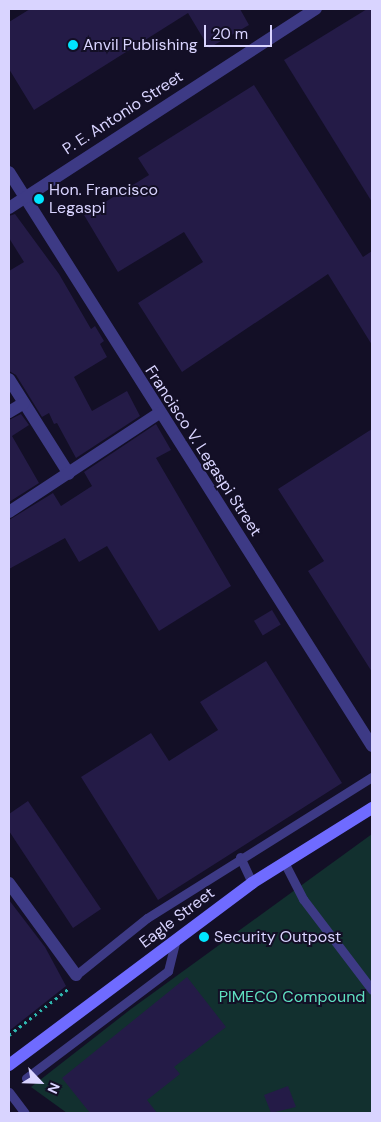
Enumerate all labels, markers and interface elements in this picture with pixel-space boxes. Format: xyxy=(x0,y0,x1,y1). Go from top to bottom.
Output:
scale bar xyxy=(206,15,274,47)
text: 20 m xyxy=(212,24,248,44)
place label: Anvil Publishing xyxy=(83,35,198,55)
marker: Anvil Publishing xyxy=(67,39,79,51)
street label: P. E. Antonio Street xyxy=(59,67,187,159)
place label: Hon. Francisco Legaspi xyxy=(49,180,158,218)
marker: Hon. Francisco Legaspi xyxy=(33,193,45,205)
street label: Francisco V. Legaspi Street xyxy=(141,362,265,540)
street label: Eagle Street xyxy=(136,884,218,952)
place label: Security Outpost xyxy=(214,927,341,947)
marker: Security Outpost xyxy=(198,931,210,943)
park label: PIMECO Compound xyxy=(219,987,365,1007)
north arrow xyxy=(15,1057,65,1107)
text: N xyxy=(43,1080,64,1096)

